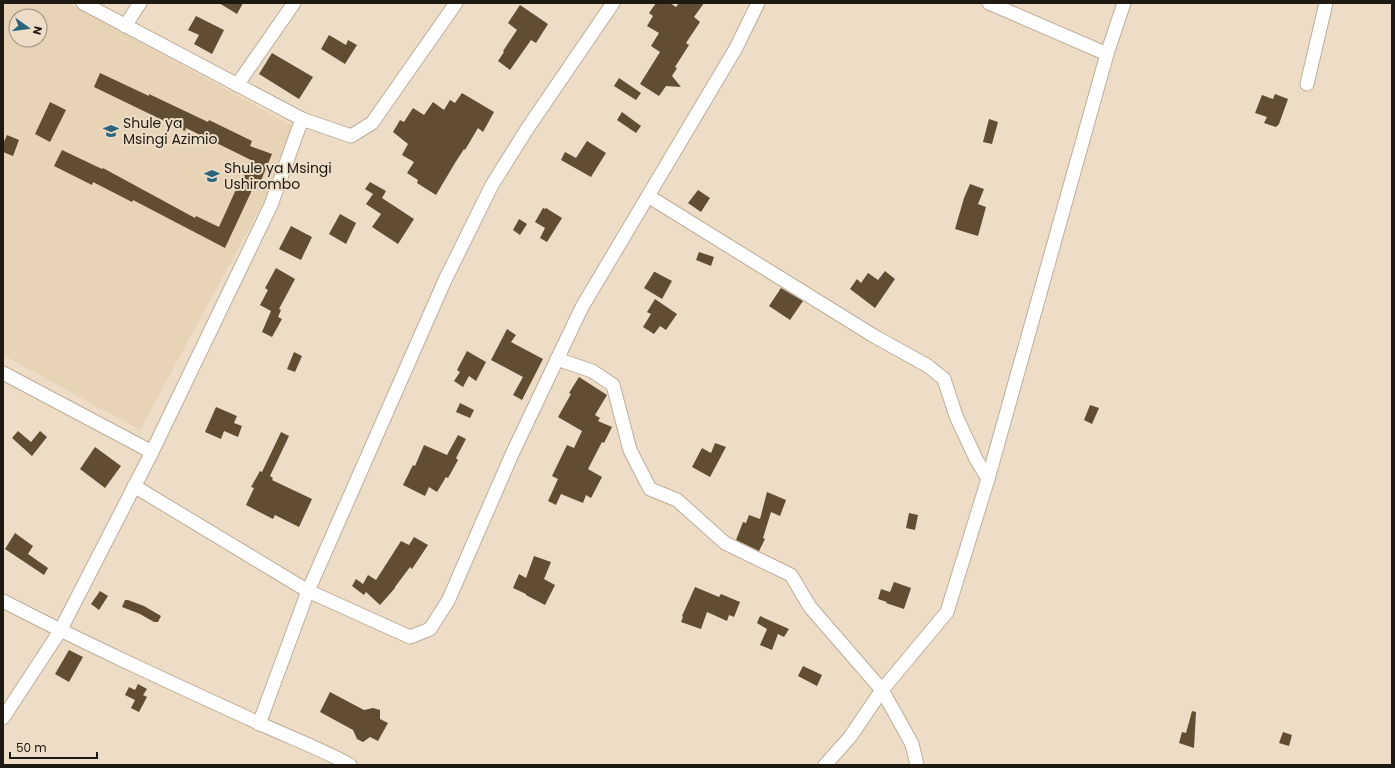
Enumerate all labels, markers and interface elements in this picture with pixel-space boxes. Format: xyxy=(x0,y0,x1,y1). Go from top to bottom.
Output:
north arrow xyxy=(8,8,48,48)
text: N xyxy=(29,24,46,36)
place label: Shule ya Msingi Azimio xyxy=(123,113,218,149)
school or university icon: Shule ya Msingi Azimio xyxy=(102,122,120,140)
place label: Shule ya Msingi Ushirombo xyxy=(224,158,332,194)
school or university icon: Shule ya Msingi Ushirombo xyxy=(203,167,221,185)
scale bar xyxy=(10,734,97,760)
text: 50 m xyxy=(16,739,47,756)

